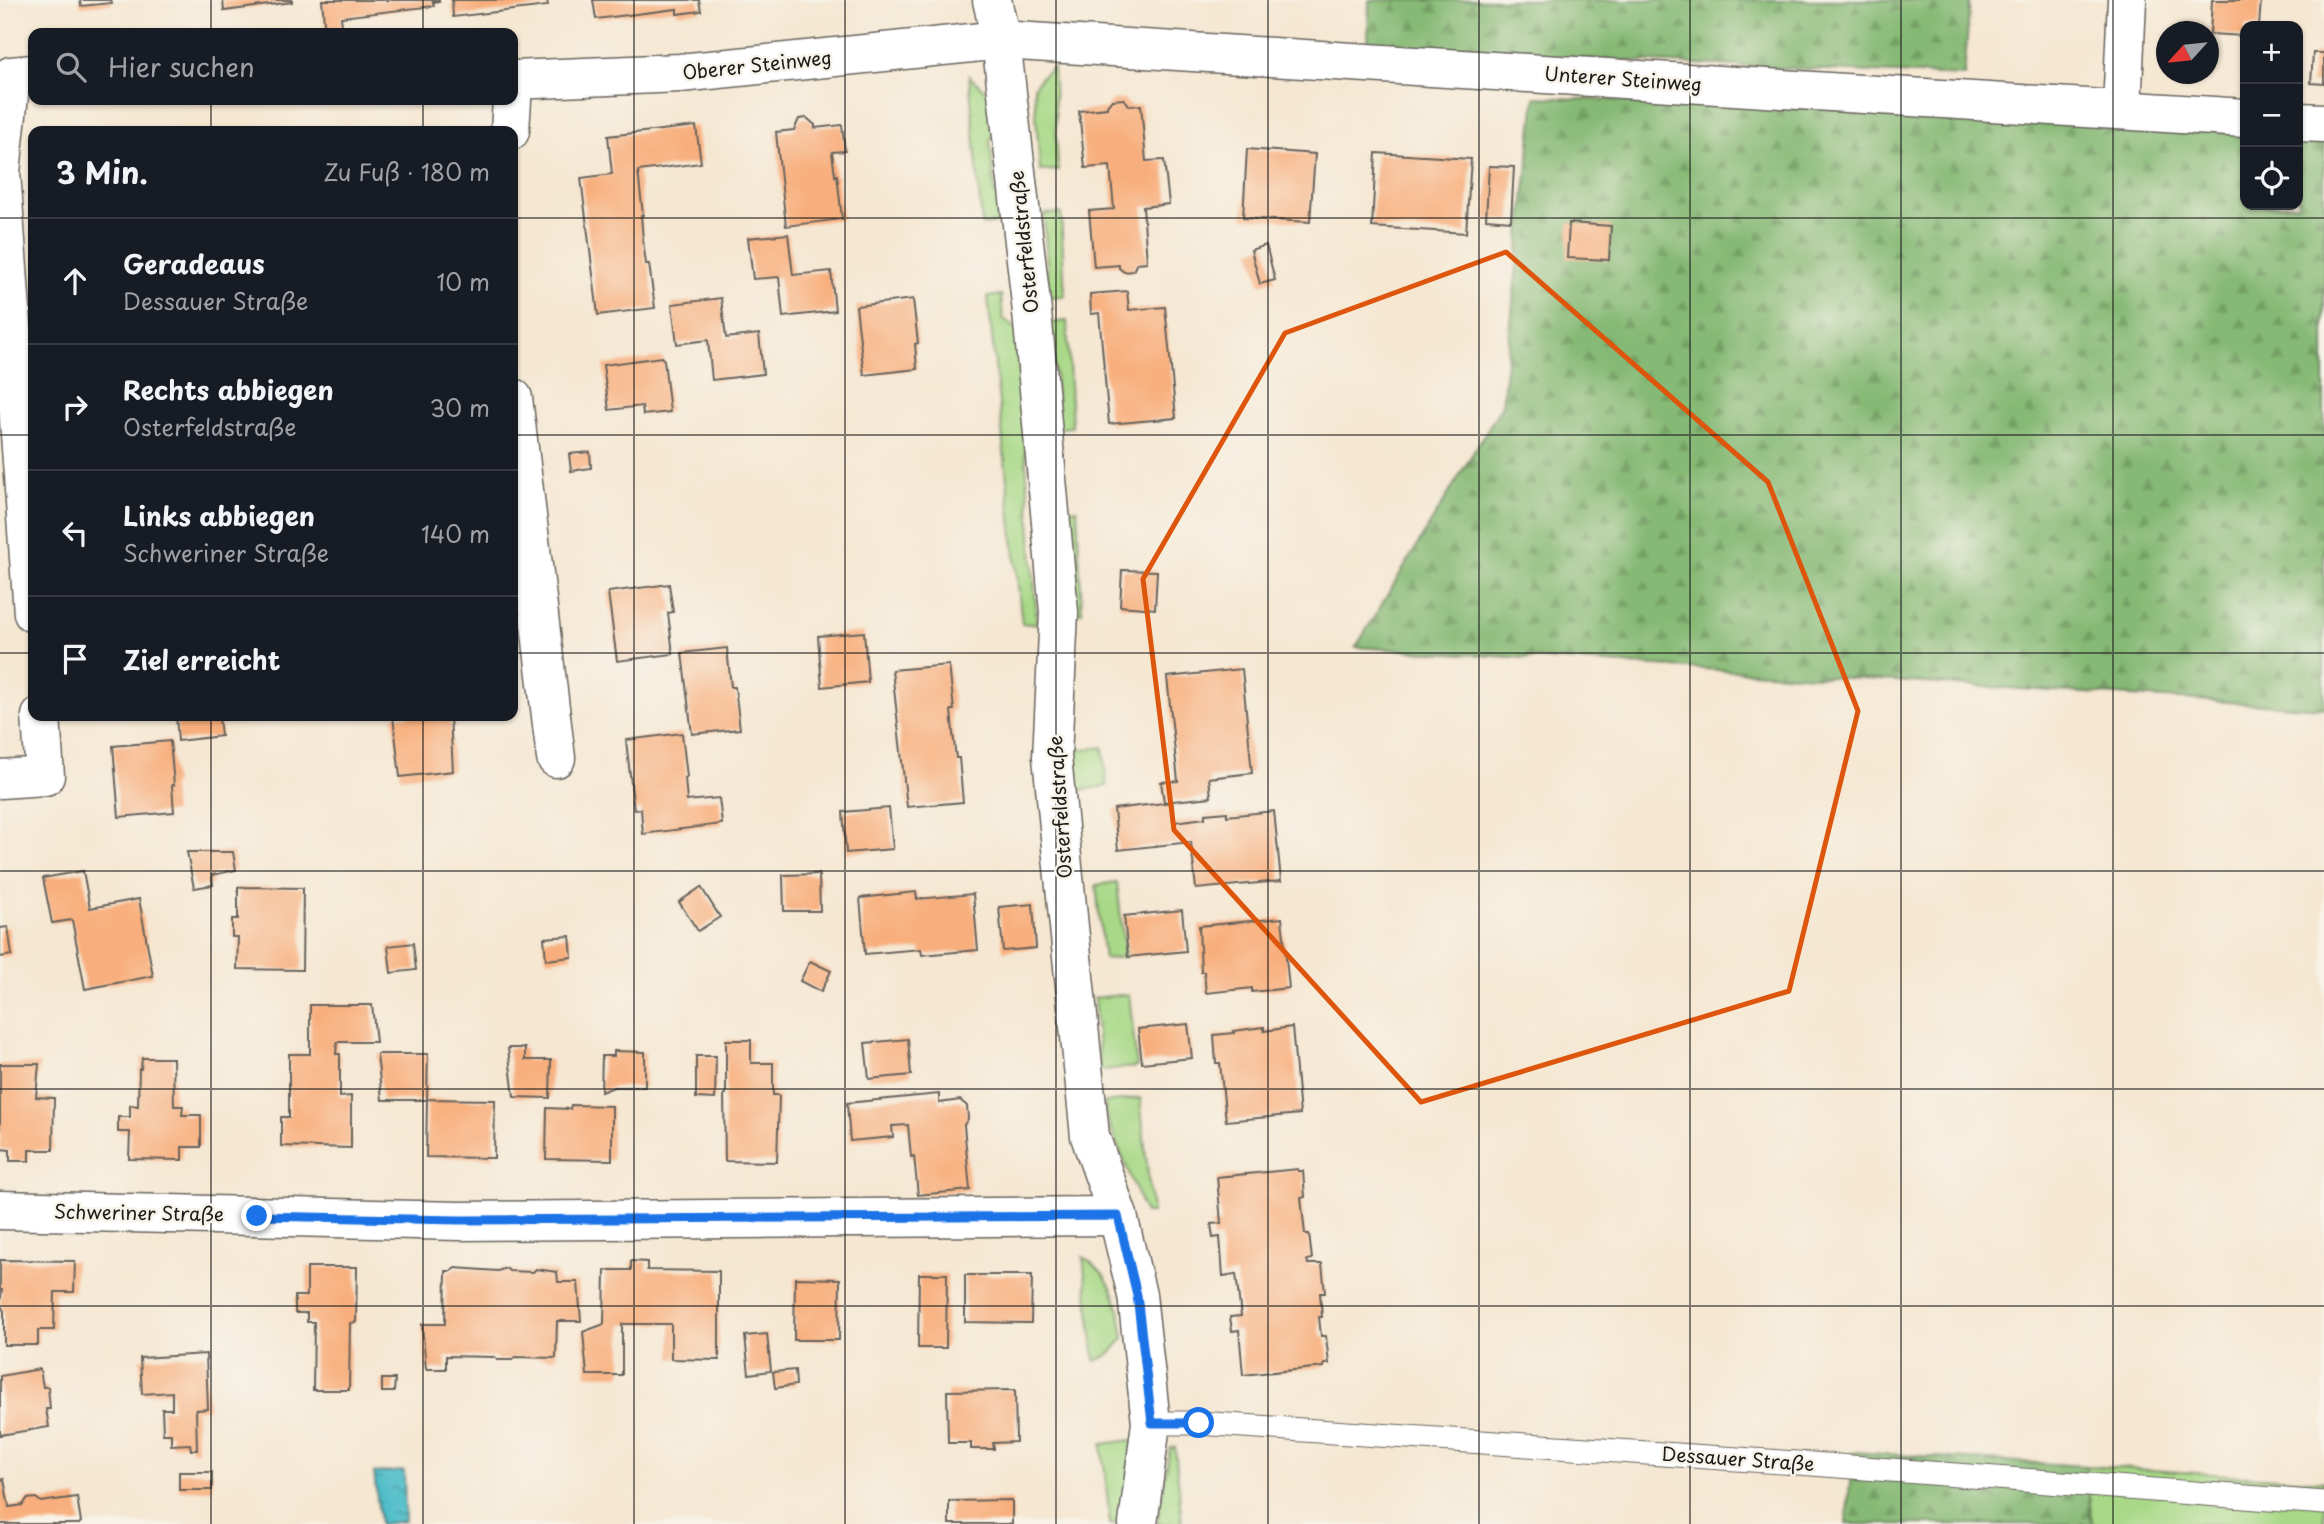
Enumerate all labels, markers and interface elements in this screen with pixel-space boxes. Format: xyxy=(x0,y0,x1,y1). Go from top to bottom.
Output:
north arrow xyxy=(2156,21,2219,84)
map controls xyxy=(2240,21,2303,210)
button: + xyxy=(2240,21,2303,84)
search box xyxy=(28,28,518,105)
street label: Oberer Steinweg xyxy=(681,42,833,86)
text: Hier suchen xyxy=(108,47,255,86)
icon: search xyxy=(52,48,90,86)
street label: Unterer Steinweg xyxy=(1543,59,1703,97)
button: − xyxy=(2240,84,2303,147)
button: locate xyxy=(2240,147,2303,210)
text: 3 Min. xyxy=(56,149,148,194)
text: Zu Fuß · 180 m xyxy=(323,154,490,189)
street label: Osterfeldstraße xyxy=(1002,169,1044,315)
text: Geradeaus xyxy=(123,244,265,283)
icon: ahead xyxy=(56,262,94,300)
text: 10 m xyxy=(436,264,490,299)
text: Dessauer Straße xyxy=(123,283,308,318)
text: Rechts abbiegen xyxy=(123,370,334,409)
icon: right xyxy=(56,388,94,426)
text: 30 m xyxy=(429,390,490,425)
text: Osterfeldstraße xyxy=(123,409,296,444)
text: Links abbiegen xyxy=(123,496,315,535)
icon: left xyxy=(56,514,94,552)
text: 140 m xyxy=(421,516,490,551)
text: Schweriner Straße xyxy=(123,535,329,570)
icon: arrive xyxy=(56,640,94,678)
text: Ziel erreicht xyxy=(123,640,281,679)
street label: Osterfeldstraße xyxy=(1040,735,1078,879)
street label: Schweriner Straße xyxy=(54,1197,224,1227)
route end xyxy=(241,1200,272,1231)
route start xyxy=(1183,1407,1214,1438)
street label: Dessauer Straße xyxy=(1661,1439,1815,1477)

